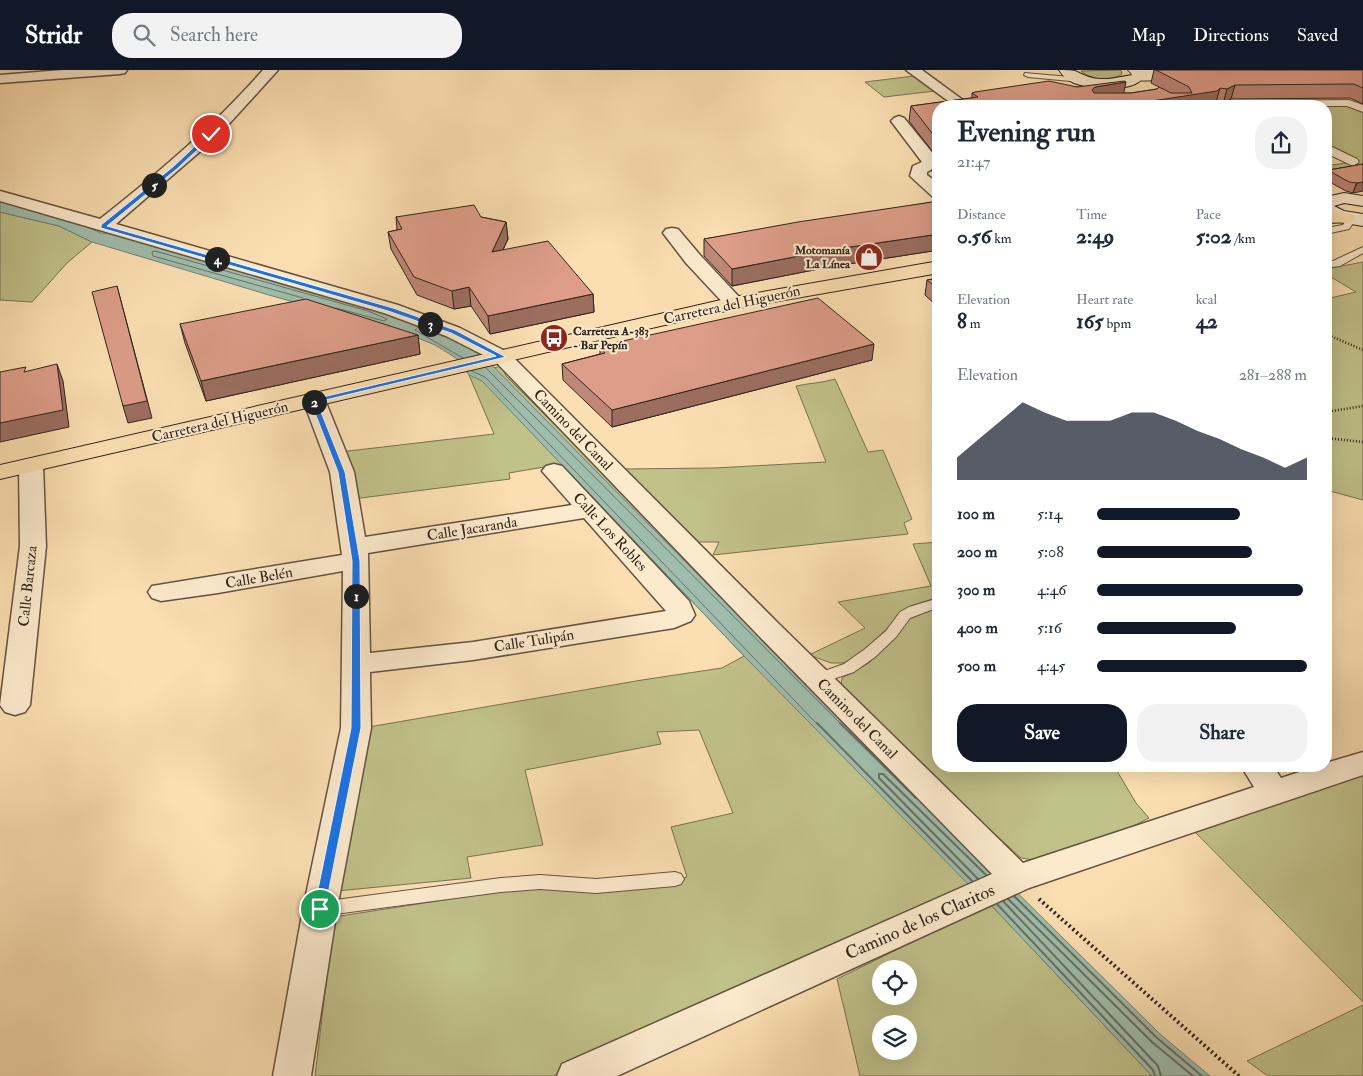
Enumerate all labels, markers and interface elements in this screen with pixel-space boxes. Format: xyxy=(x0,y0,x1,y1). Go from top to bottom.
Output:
search box xyxy=(112,13,462,58)
text: Stridr xyxy=(25,20,82,51)
icon: search xyxy=(130,21,158,49)
text: Search here xyxy=(170,23,258,47)
text: Map xyxy=(1132,24,1165,47)
text: Directions xyxy=(1193,24,1269,47)
text: Saved xyxy=(1297,24,1338,47)
pin xyxy=(190,113,232,155)
text: Evening run xyxy=(957,115,1095,150)
button: share xyxy=(1255,117,1307,169)
icon: check xyxy=(197,120,225,148)
text: 21:47 xyxy=(957,152,990,172)
pin: 5 xyxy=(142,172,166,198)
text: 5 xyxy=(151,177,158,194)
text: Distance xyxy=(957,206,1006,223)
text: Time xyxy=(1076,206,1107,223)
text: Pace xyxy=(1196,206,1221,223)
text: 0.56 xyxy=(957,223,991,250)
text: 2:49 xyxy=(1076,223,1114,250)
text: 5:02 xyxy=(1196,223,1232,250)
text: km xyxy=(991,230,1012,247)
text: /km xyxy=(1232,230,1256,247)
shop icon: Motomanía La Línea xyxy=(854,242,884,272)
place label: Motomanía La Línea xyxy=(794,243,851,272)
pin: 4 xyxy=(204,246,230,272)
text: 4 xyxy=(214,251,221,268)
street label: Carretera del Higuerón xyxy=(662,281,802,329)
text: Elevation xyxy=(957,291,1010,308)
text: Heart rate xyxy=(1076,291,1133,308)
text: kcal xyxy=(1196,291,1217,308)
text: 8 xyxy=(957,308,967,335)
text: 165 xyxy=(1076,308,1104,335)
text: 42 xyxy=(1196,308,1218,335)
pin: 3 xyxy=(418,312,442,336)
text: m xyxy=(967,315,981,332)
text: bpm xyxy=(1104,315,1131,332)
text: 3 xyxy=(428,316,433,333)
bus stop icon: Carretera A-383 - Bar Pepín xyxy=(539,323,569,353)
place label: Carretera A-383 - Bar Pepín xyxy=(573,324,649,353)
text: Elevation xyxy=(957,365,1018,385)
text: 281–288 m xyxy=(1239,365,1307,385)
street label: Camino del Canal xyxy=(529,385,617,475)
pin: 2 xyxy=(302,390,326,414)
text: 2 xyxy=(311,394,318,411)
street label: Carretera del Higuerón xyxy=(150,397,290,447)
street label: Calle Los Robles xyxy=(569,489,651,575)
text: 100 m xyxy=(957,504,995,524)
text: 5:14 xyxy=(1037,504,1062,524)
street label: Calle Jacaranda xyxy=(425,512,520,547)
text: 200 m xyxy=(957,542,997,562)
text: 5:08 xyxy=(1037,542,1064,562)
street label: Calle Barcaza xyxy=(14,544,42,627)
street label: Calle Belén xyxy=(224,563,294,593)
text: 300 m xyxy=(957,580,995,600)
text: 4:46 xyxy=(1037,580,1066,600)
pin: 1 xyxy=(344,584,368,608)
text: 1 xyxy=(354,588,359,605)
text: 400 m xyxy=(957,618,998,638)
text: 5:16 xyxy=(1037,618,1062,638)
street label: Calle Tulipán xyxy=(493,625,576,658)
text: 500 m xyxy=(957,656,996,676)
text: 4:45 xyxy=(1037,656,1065,676)
street label: Camino del Canal xyxy=(813,675,901,763)
button: Save xyxy=(957,704,1127,762)
button: Share xyxy=(1137,704,1307,762)
street label: Camino de los Claritos xyxy=(842,879,998,965)
pin xyxy=(299,888,341,930)
icon: arrive xyxy=(306,895,334,923)
map controls xyxy=(872,960,917,1060)
button: locate xyxy=(872,960,917,1005)
button: layers xyxy=(872,1015,917,1060)

